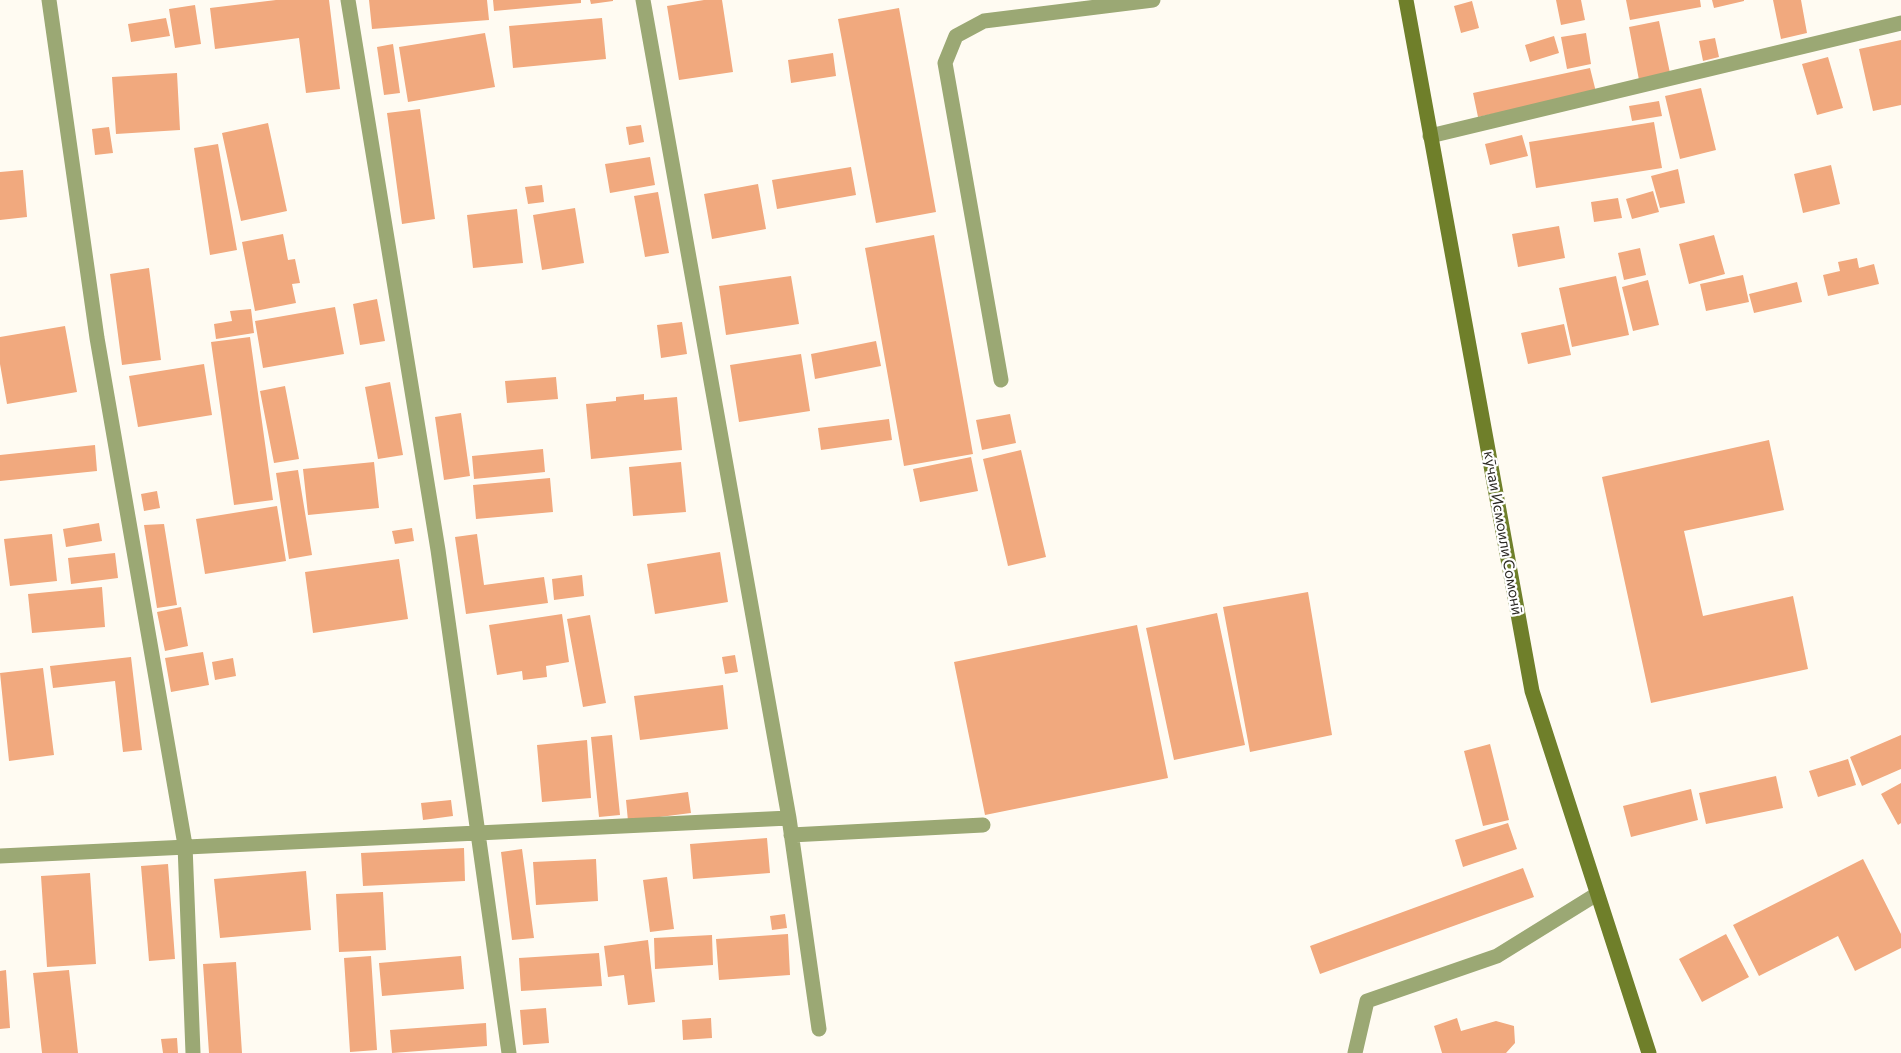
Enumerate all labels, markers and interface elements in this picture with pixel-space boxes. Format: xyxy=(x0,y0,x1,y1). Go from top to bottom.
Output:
street label: кӯчаи Исмоили Сомонӣ xyxy=(1480,450,1526,616)

